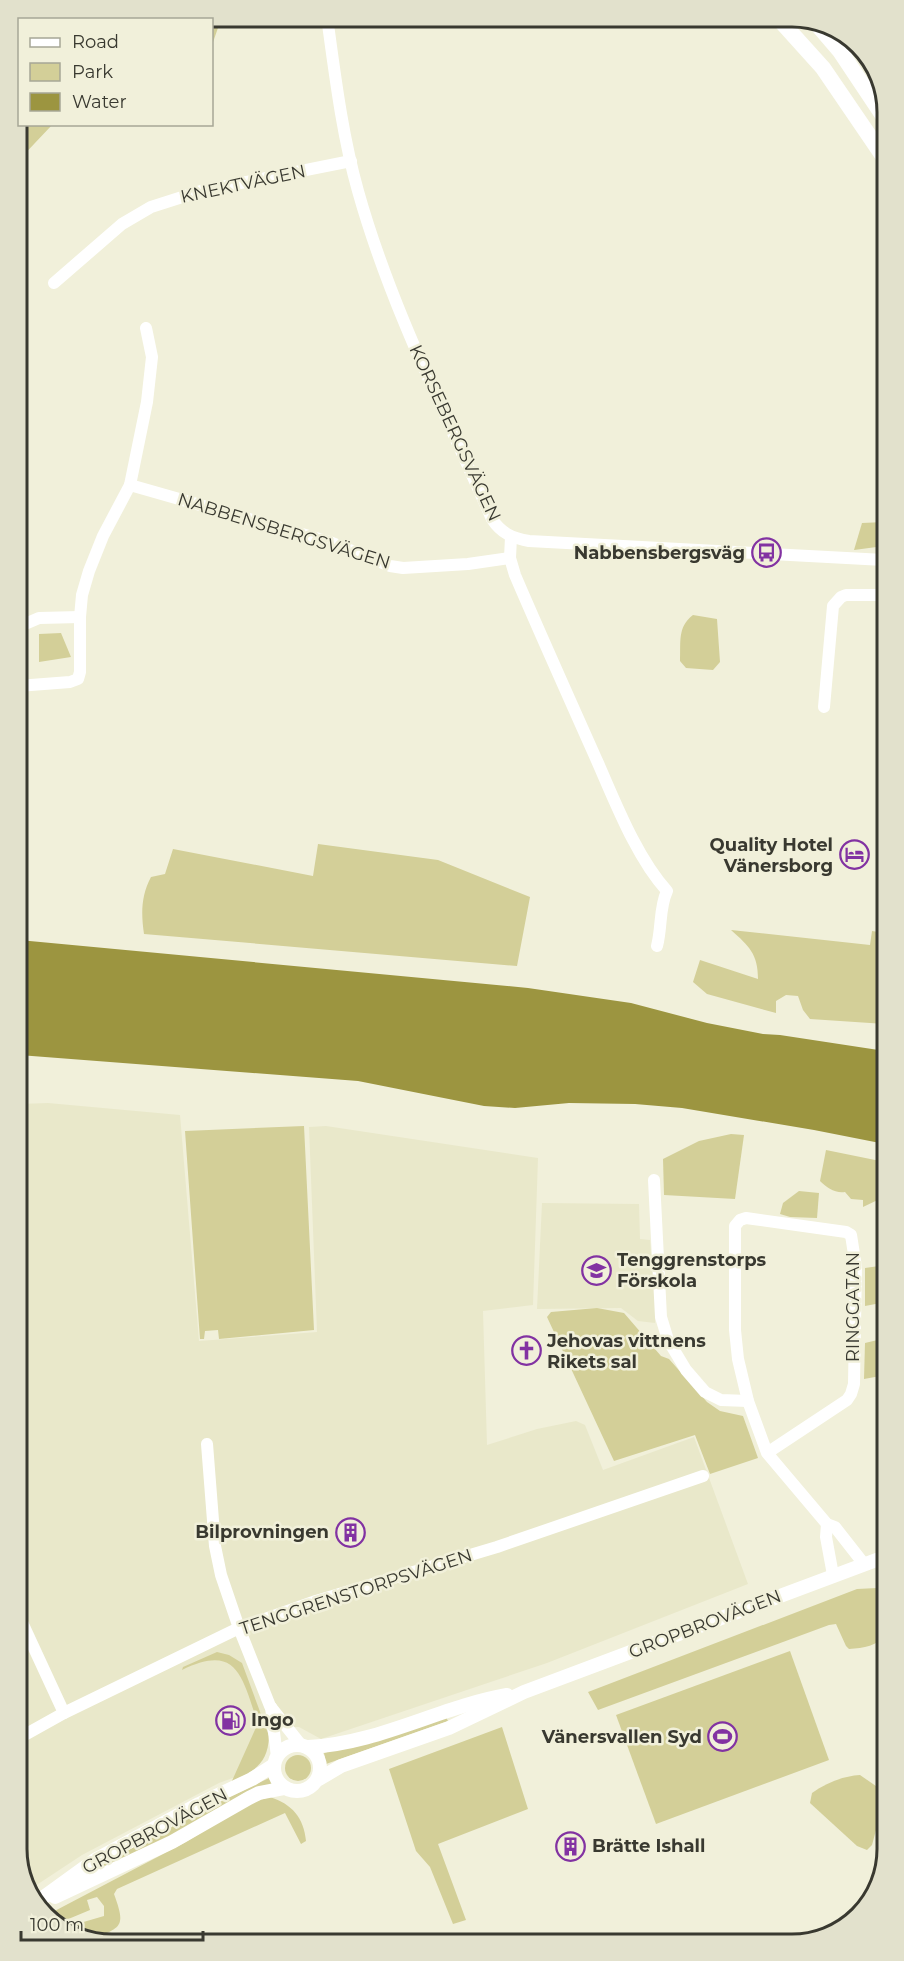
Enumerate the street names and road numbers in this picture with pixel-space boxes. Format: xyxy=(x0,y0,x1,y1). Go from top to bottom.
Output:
street label: KNEKTVÄGEN xyxy=(179,160,307,208)
street label: KORSEBERGSVÄGEN xyxy=(404,341,506,525)
street label: NABBENSBERGSVÄGEN xyxy=(175,488,393,574)
street label: RINGGATAN xyxy=(842,1252,864,1362)
street label: TENGGRENSTORPSVÄGEN xyxy=(237,1544,475,1640)
street label: GROPBROVÄGEN xyxy=(626,1585,784,1663)
street label: GROPBROVÄGEN xyxy=(79,1783,231,1879)

